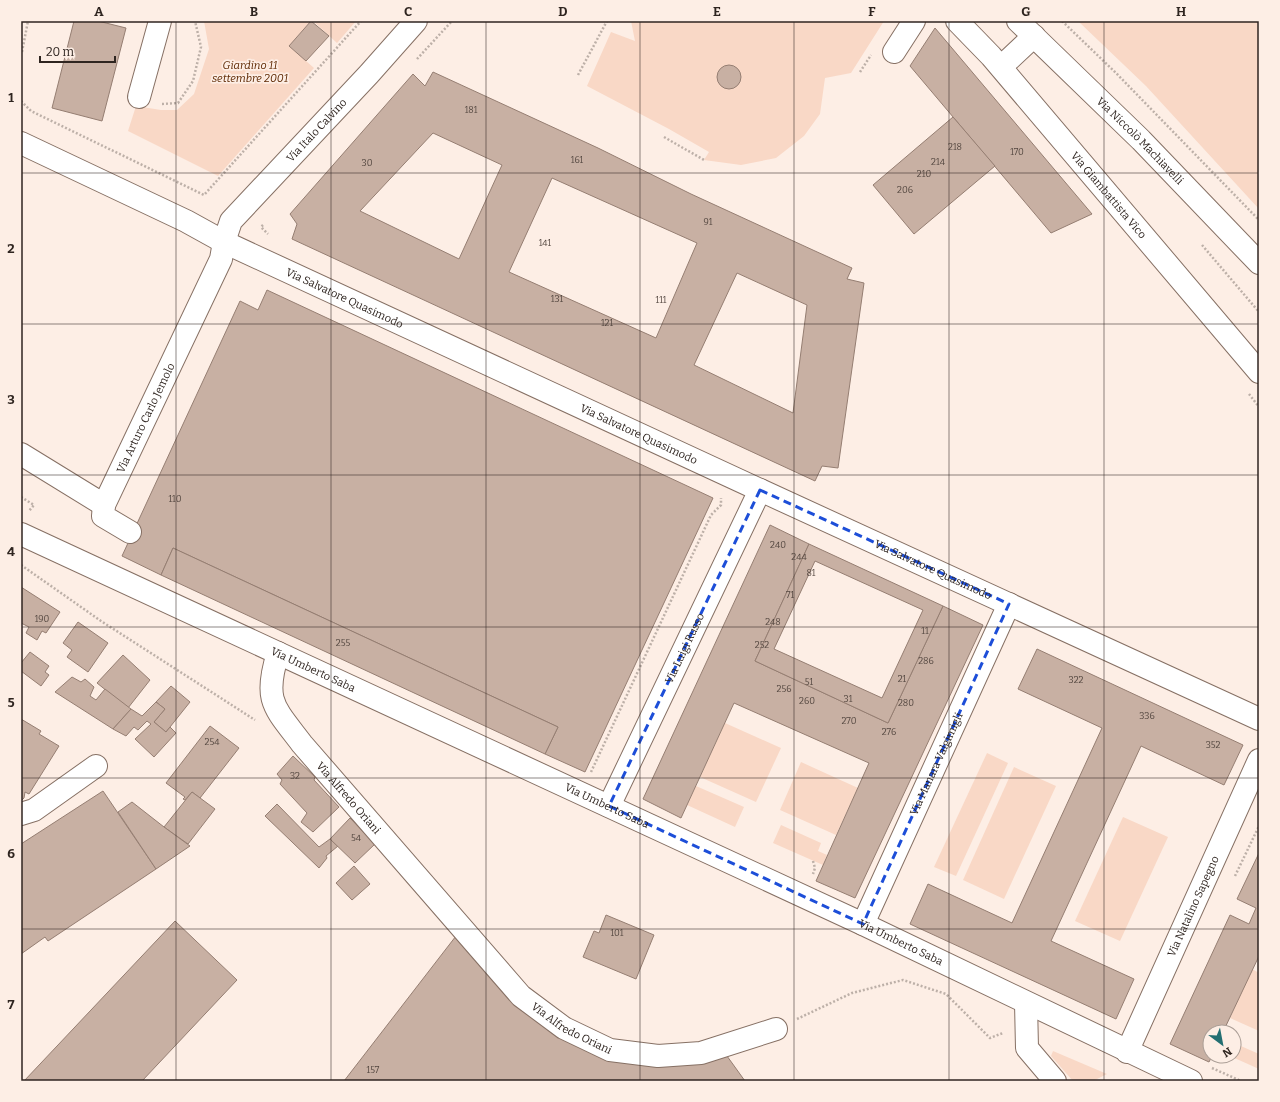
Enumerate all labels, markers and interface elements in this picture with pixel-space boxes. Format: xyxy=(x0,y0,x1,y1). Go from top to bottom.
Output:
text: A xyxy=(94,4,104,19)
text: B xyxy=(250,4,258,19)
text: C xyxy=(404,4,412,19)
text: D xyxy=(558,4,568,19)
text: E xyxy=(713,4,721,19)
text: F xyxy=(868,4,876,19)
text: G xyxy=(1021,4,1031,19)
text: H xyxy=(1176,4,1186,19)
scale bar xyxy=(40,38,115,64)
text: 20 m xyxy=(46,45,75,59)
park label: Giardino 11 settembre 2001 xyxy=(212,59,288,85)
text: 1 xyxy=(8,90,14,105)
street label: Via Niccolò Machiavelli xyxy=(1094,94,1187,187)
street label: Via Italo Calvino xyxy=(284,96,349,164)
house number: 181 xyxy=(465,105,478,115)
house number: 218 xyxy=(948,142,962,152)
house number: 170 xyxy=(1010,147,1024,157)
street label: Via Giambattista Vico xyxy=(1068,149,1149,241)
house number: 161 xyxy=(571,155,584,165)
house number: 214 xyxy=(931,157,946,167)
house number: 30 xyxy=(362,158,373,168)
house number: 210 xyxy=(917,169,931,179)
house number: 206 xyxy=(897,185,913,195)
house number: 91 xyxy=(704,217,713,227)
house number: 141 xyxy=(539,238,552,248)
text: 2 xyxy=(7,241,15,256)
street label: Via Salvatore Quasimodo xyxy=(284,265,405,331)
house number: 131 xyxy=(551,294,564,304)
house number: 111 xyxy=(656,295,667,305)
house number: 121 xyxy=(601,318,613,328)
street label: Via Arturo Carlo Jemolo xyxy=(114,361,177,475)
text: 3 xyxy=(7,392,15,407)
street label: Via Salvatore Quasimodo xyxy=(578,401,700,467)
house number: 110 xyxy=(168,494,182,504)
street label: Via Salvatore Quasimodo xyxy=(872,537,994,602)
house number: 240 xyxy=(770,540,786,550)
text: 4 xyxy=(7,544,15,559)
house number: 244 xyxy=(791,552,807,562)
house number: 81 xyxy=(806,568,816,578)
house number: 71 xyxy=(786,590,794,600)
street label: Via Luigi Russo xyxy=(662,611,707,686)
house number: 190 xyxy=(35,614,50,624)
house number: 248 xyxy=(765,617,781,627)
house number: 11 xyxy=(921,626,929,636)
house number: 255 xyxy=(336,638,350,648)
house number: 252 xyxy=(755,640,769,650)
street label: Via Umberto Saba xyxy=(269,644,358,695)
house number: 286 xyxy=(918,656,934,666)
house number: 21 xyxy=(898,674,907,684)
house number: 322 xyxy=(1069,675,1084,685)
house number: 51 xyxy=(805,677,814,687)
house number: 256 xyxy=(777,684,792,694)
house number: 31 xyxy=(844,694,853,704)
text: 5 xyxy=(7,695,15,710)
house number: 260 xyxy=(799,696,815,706)
house number: 280 xyxy=(898,698,914,708)
street label: Via Manara Valgimigli xyxy=(907,710,965,817)
house number: 336 xyxy=(1139,711,1155,721)
house number: 270 xyxy=(842,716,857,726)
house number: 276 xyxy=(882,727,896,737)
house number: 254 xyxy=(205,737,220,747)
house number: 352 xyxy=(1206,740,1220,750)
street label: Via Alfredo Oriani xyxy=(314,759,384,837)
house number: 32 xyxy=(290,771,300,781)
street label: Via Umberto Saba xyxy=(563,780,652,831)
house number: 54 xyxy=(351,833,362,843)
text: 6 xyxy=(7,846,15,861)
street label: Via Natalino Sapegno xyxy=(1164,854,1221,959)
street label: Via Umberto Saba xyxy=(857,917,945,968)
house number: 101 xyxy=(610,928,624,938)
text: 7 xyxy=(8,997,15,1012)
street label: Via Alfredo Oriani xyxy=(529,1000,615,1057)
north arrow xyxy=(1202,1024,1242,1064)
text: N xyxy=(1220,1044,1234,1060)
house number: 157 xyxy=(367,1065,380,1075)

